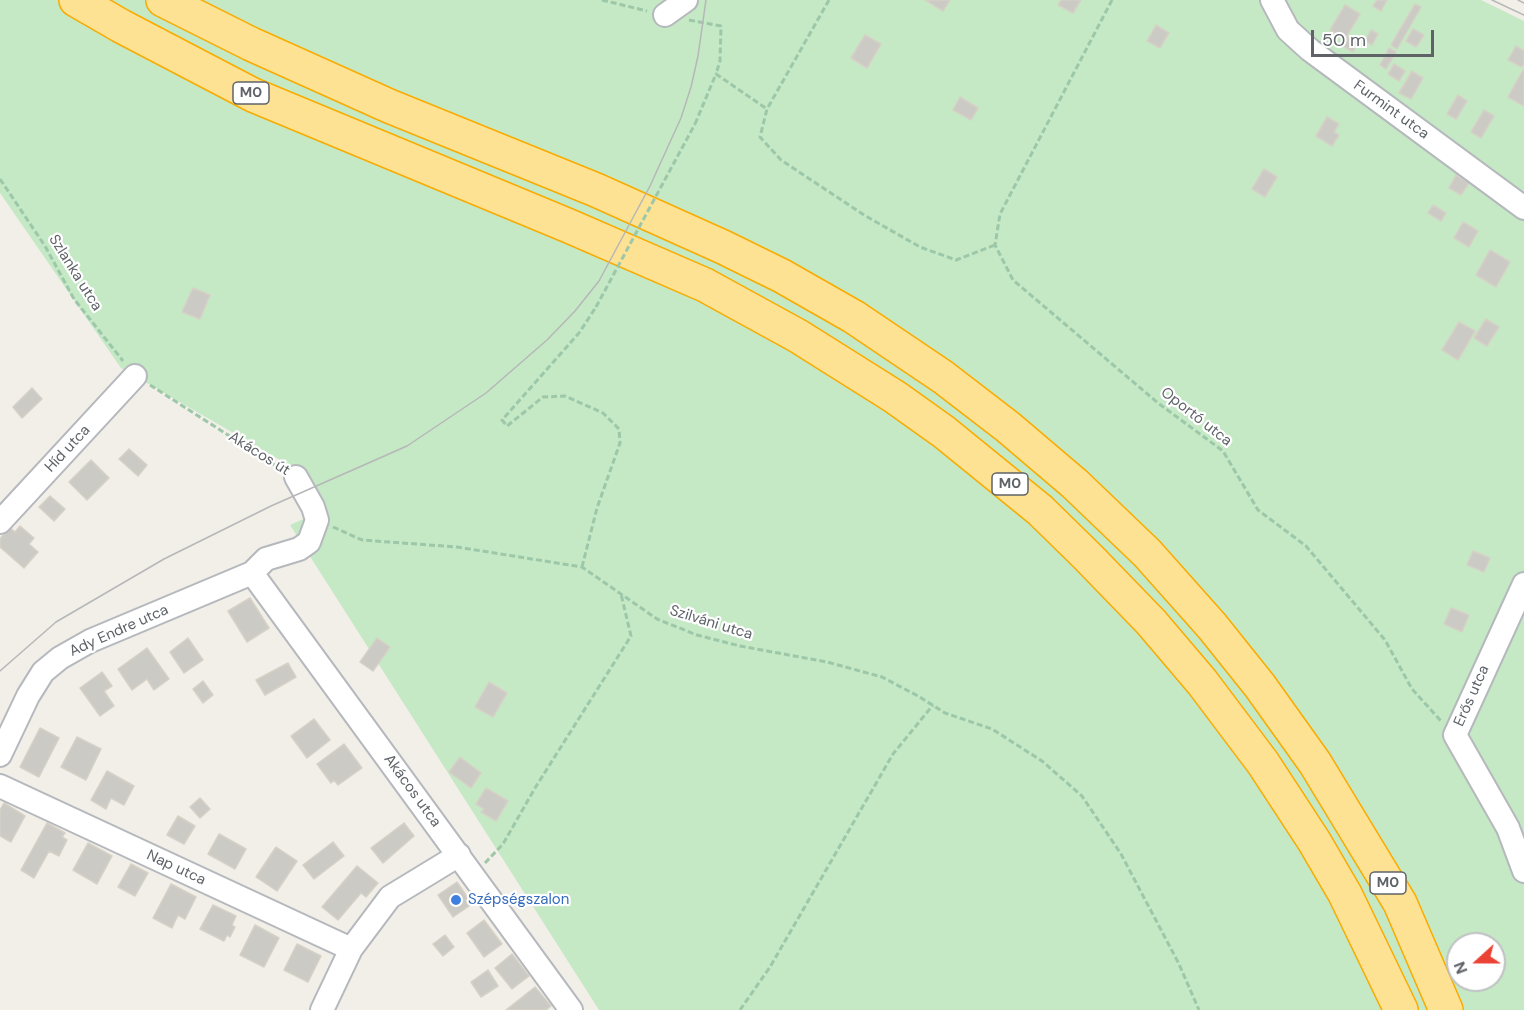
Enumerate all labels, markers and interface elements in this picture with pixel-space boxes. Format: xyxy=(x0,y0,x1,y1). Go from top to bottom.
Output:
scale bar xyxy=(1314,18,1437,56)
text: 50 m xyxy=(1322,28,1366,52)
street label: Furmint utca xyxy=(1350,77,1432,143)
road number: M0 xyxy=(233,82,269,104)
street label: Szlanka utca xyxy=(44,232,106,314)
street label: Oportó utca xyxy=(1157,384,1235,450)
street label: Híd utca xyxy=(42,422,94,476)
street label: Akácos út xyxy=(225,428,293,480)
road number: M0 xyxy=(992,473,1028,495)
street label: Ady Endre utca xyxy=(67,601,171,661)
street label: Szilváni utca xyxy=(668,602,754,644)
street label: Erős utca xyxy=(1451,663,1493,729)
street label: Akácos utca xyxy=(380,751,444,831)
street label: Nap utca xyxy=(144,847,208,889)
road number: M0 xyxy=(1370,872,1406,894)
place label: Szépségszalon xyxy=(468,891,569,909)
marker: Szépségszalon xyxy=(449,893,463,907)
north arrow xyxy=(1446,932,1506,992)
text: N xyxy=(1449,959,1472,977)

